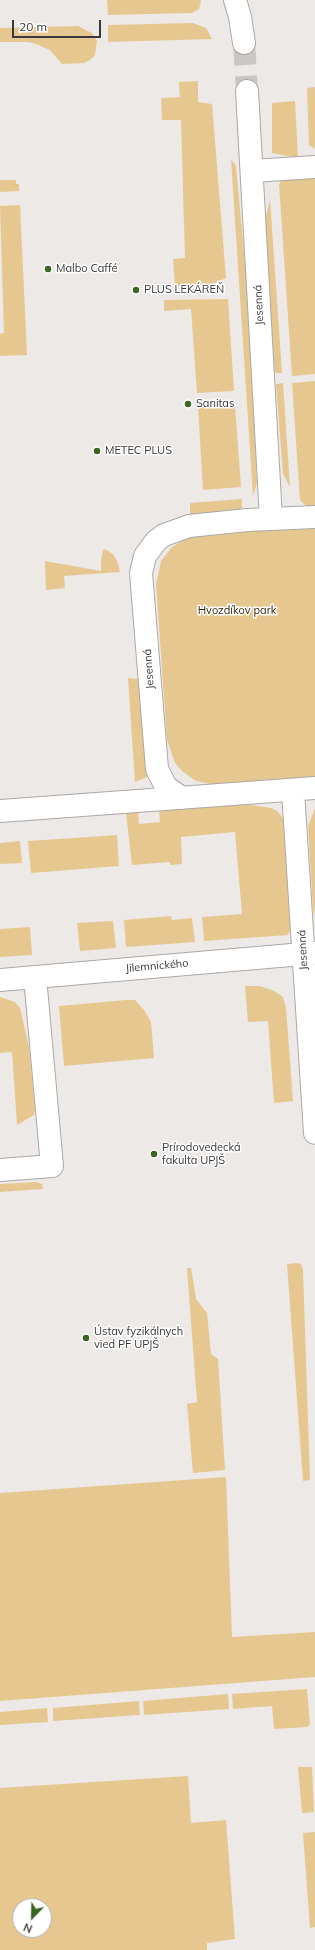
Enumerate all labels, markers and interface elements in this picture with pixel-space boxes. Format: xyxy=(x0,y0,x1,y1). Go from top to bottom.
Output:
scale bar xyxy=(14,12,103,38)
text: 20 m xyxy=(19,19,47,34)
place label: Malbo Caffé xyxy=(56,262,117,276)
marker: Malbo Caffé xyxy=(43,264,53,274)
place label: PLUS LEKÁREŇ xyxy=(144,283,224,297)
street label: Jesenná xyxy=(251,284,267,326)
marker: PLUS LEKÁREŇ xyxy=(131,285,141,295)
place label: Sanitas xyxy=(196,397,234,411)
marker: Sanitas xyxy=(183,399,193,409)
place label: METEC PLUS xyxy=(105,444,172,458)
marker: METEC PLUS xyxy=(92,446,102,456)
park label: Hvozdíkov park xyxy=(198,604,276,618)
street label: Jesenná xyxy=(141,648,157,690)
street label: Jesenná xyxy=(295,929,311,971)
street label: Jilemnického xyxy=(125,957,189,975)
place label: Prírodovedecká fakulta UPJŠ xyxy=(162,1141,241,1167)
marker: Prírodovedecká fakulta UPJŠ xyxy=(149,1149,159,1159)
place label: Ústav fyzikálnych vied PF UPJŠ xyxy=(94,1325,183,1351)
marker: Ústav fyzikálnych vied PF UPJŠ xyxy=(81,1333,91,1343)
north arrow xyxy=(12,1898,52,1938)
text: N xyxy=(21,1920,34,1936)

